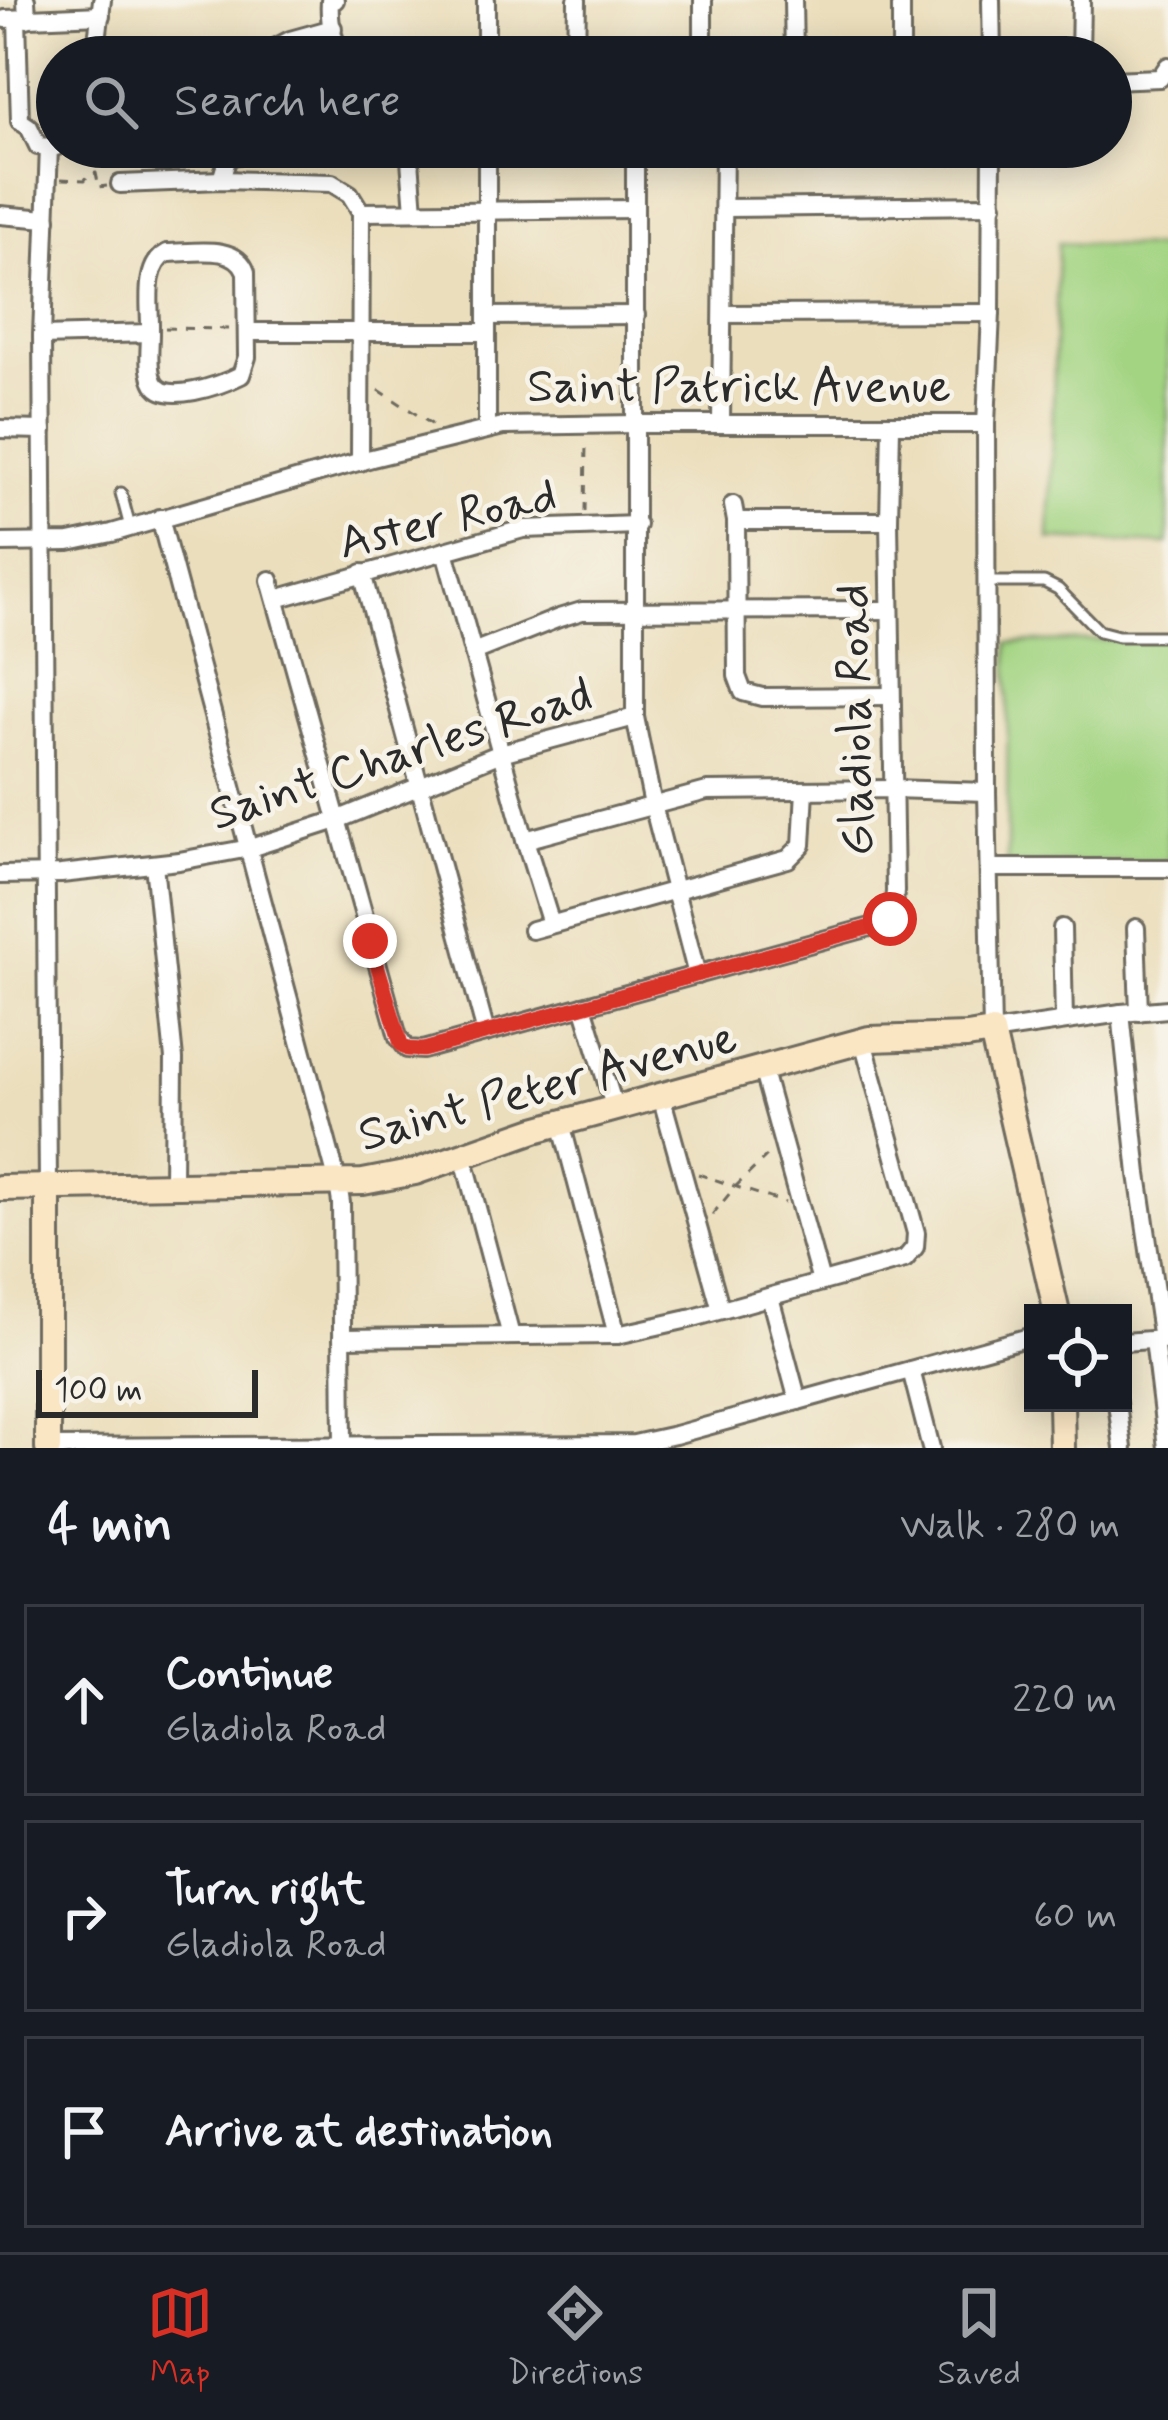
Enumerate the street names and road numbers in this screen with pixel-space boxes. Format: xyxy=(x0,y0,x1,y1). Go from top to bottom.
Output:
street label: Saint Patrick Avenue xyxy=(527,356,951,419)
street label: Aster Road xyxy=(333,465,563,576)
street label: Gladiola Road xyxy=(823,583,890,857)
street label: Saint Charles Road xyxy=(202,664,600,847)
street label: Saint Peter Avenue xyxy=(352,1007,744,1168)

